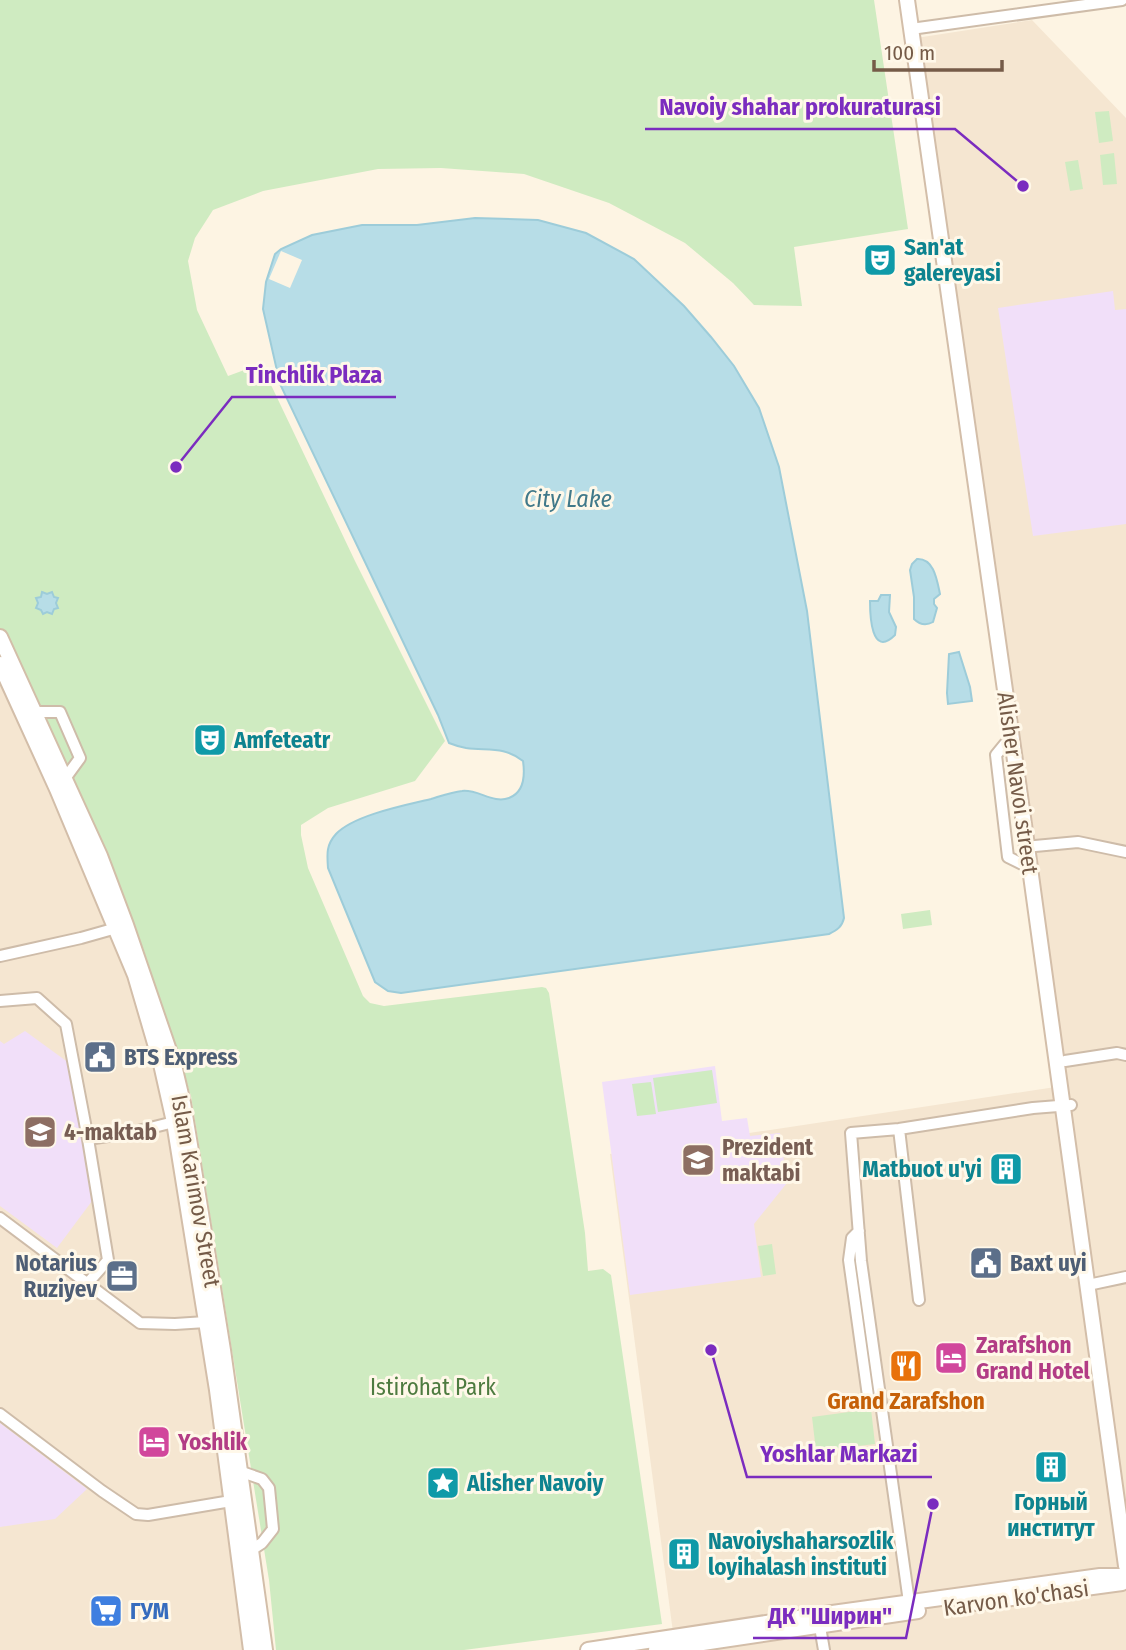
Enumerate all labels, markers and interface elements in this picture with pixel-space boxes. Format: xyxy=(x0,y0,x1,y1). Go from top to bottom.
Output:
scale bar xyxy=(874,28,1002,72)
text: 100 m xyxy=(884,40,935,66)
callout: Navoiy shahar prokuraturasi xyxy=(645,84,955,129)
text: Navoiy shahar prokuraturasi xyxy=(659,93,941,121)
place label: San'at galereyasi xyxy=(904,233,1001,287)
theatre icon: San'at galereyasi xyxy=(861,241,899,279)
callout: Tinchlik Plaza xyxy=(232,352,396,397)
text: Tinchlik Plaza xyxy=(246,361,382,389)
water label: City Lake xyxy=(524,485,612,513)
street label: Alisher Navoi street xyxy=(991,690,1045,877)
theatre icon: Amfeteatr xyxy=(191,721,229,759)
place label: Amfeteatr xyxy=(233,726,331,754)
public building icon: BTS Express xyxy=(81,1038,119,1076)
place label: BTS Express xyxy=(124,1043,238,1071)
street label: Islam Karimov Street xyxy=(165,1092,227,1290)
school or university icon: 4-maktab xyxy=(21,1113,59,1151)
place label: 4-maktab xyxy=(64,1118,157,1146)
place label: Prezident maktabi xyxy=(722,1133,814,1187)
school or university icon: Prezident maktabi xyxy=(679,1141,717,1179)
building icon: Matbuot u'yi xyxy=(987,1150,1025,1188)
place label: Matbuot u'yi xyxy=(862,1155,982,1183)
public building icon: Baxt uyi xyxy=(967,1244,1005,1282)
place label: Notarius Ruziyev xyxy=(15,1249,97,1303)
place label: Baxt uyi xyxy=(1010,1249,1087,1277)
office icon: Notarius Ruziyev xyxy=(103,1257,141,1295)
place label: Zarafshon Grand Hotel xyxy=(976,1331,1091,1385)
hotel icon: Zarafshon Grand Hotel xyxy=(932,1339,970,1377)
restaurant icon: Grand Zarafshon xyxy=(887,1347,925,1385)
park label: Istirohat Park xyxy=(370,1373,496,1401)
place label: Grand Zarafshon xyxy=(827,1387,985,1415)
hotel icon: Yoshlik xyxy=(135,1423,173,1461)
place label: Yoshlik xyxy=(177,1428,248,1456)
callout: Yoshlar Markazi xyxy=(747,1432,932,1477)
text: Yoshlar Markazi xyxy=(759,1440,918,1468)
building icon: Горный институт xyxy=(1032,1448,1070,1486)
place icon: Alisher Navoiy xyxy=(424,1464,462,1502)
place label: Alisher Navoiy xyxy=(466,1469,604,1497)
place label: Горный институт xyxy=(1007,1488,1096,1542)
place label: Navoiyshaharsozlik loyihalash instituti xyxy=(708,1527,894,1581)
building icon: Navoiyshaharsozlik loyihalash instituti xyxy=(665,1535,703,1573)
street label: Karvon ko'chasi xyxy=(941,1574,1091,1622)
supermarket icon: ГУМ xyxy=(87,1592,125,1630)
callout: ДК "Ширин" xyxy=(753,1593,906,1638)
place label: ГУМ xyxy=(130,1597,169,1625)
text: ДК "Ширин" xyxy=(767,1602,892,1630)

